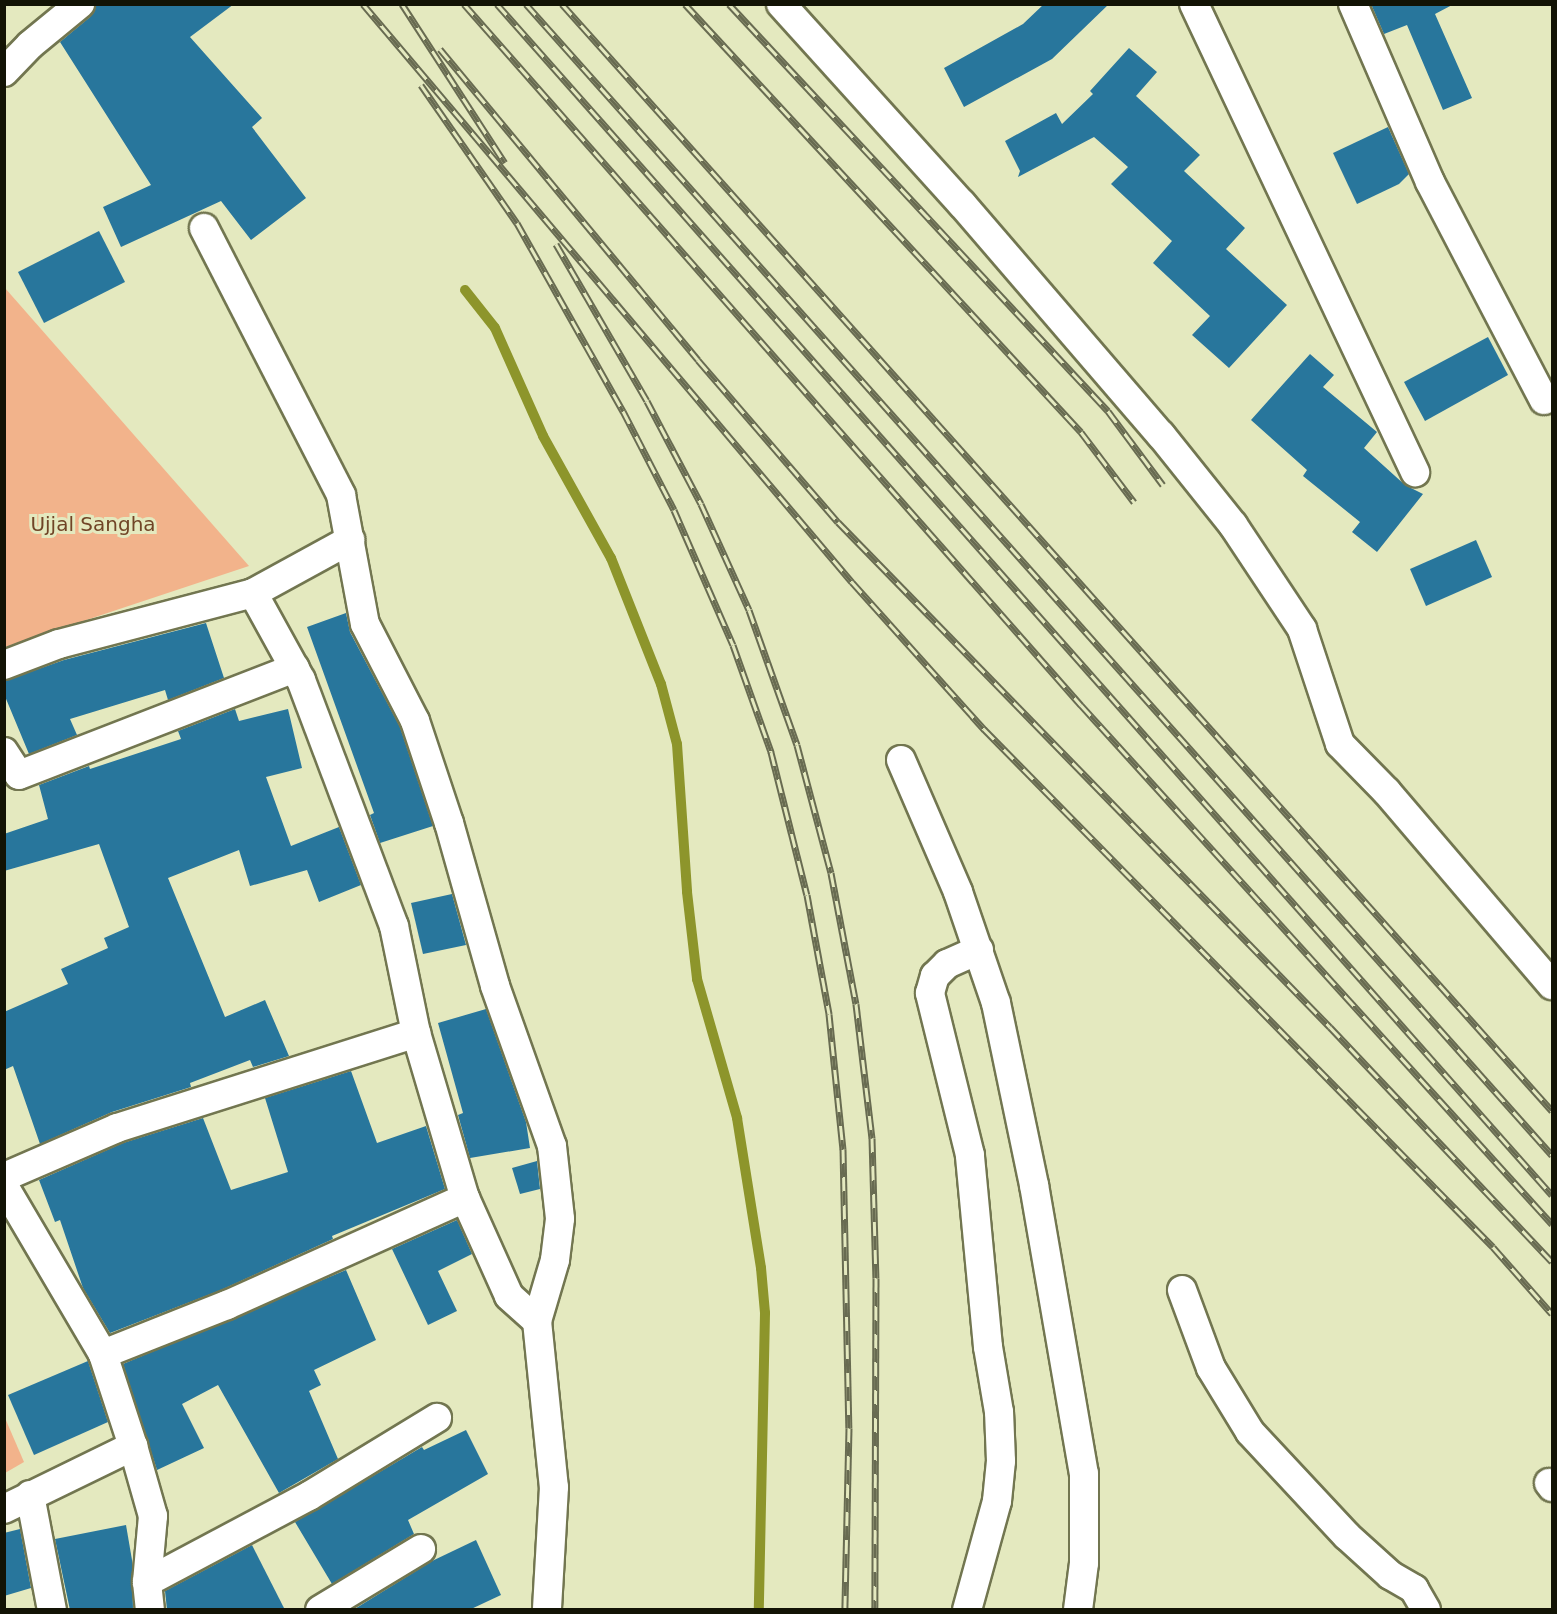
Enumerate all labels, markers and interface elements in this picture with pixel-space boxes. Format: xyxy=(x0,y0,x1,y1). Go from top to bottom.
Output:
park label: Ujjal Sangha xyxy=(30,512,156,536)

